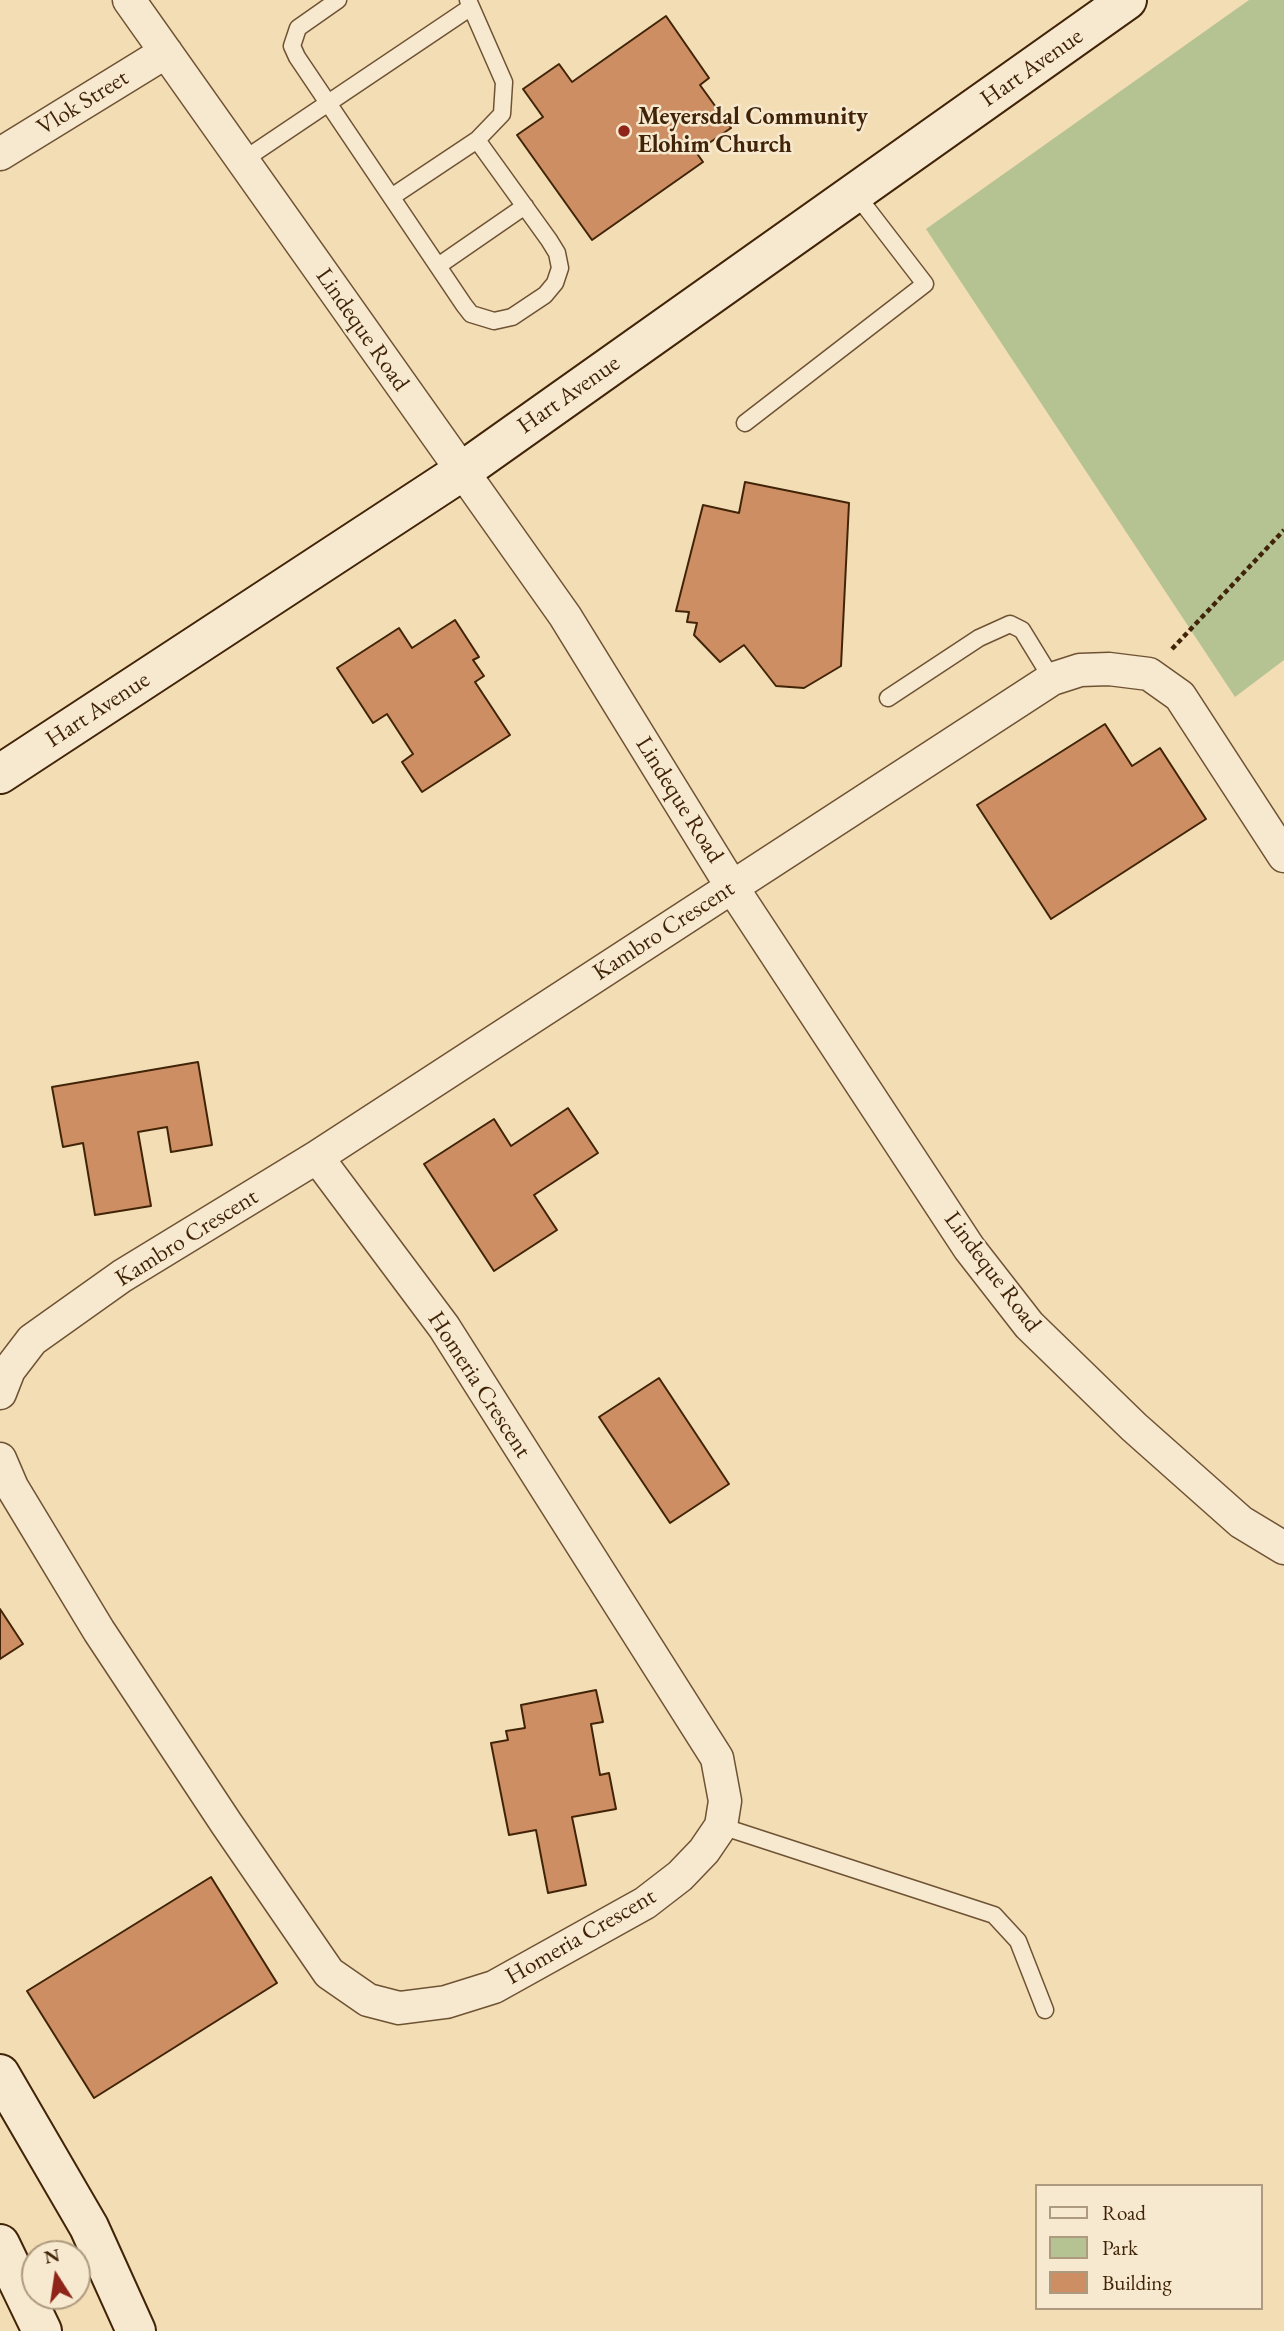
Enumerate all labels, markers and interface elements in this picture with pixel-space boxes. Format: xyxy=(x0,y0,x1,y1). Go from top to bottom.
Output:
street label: Hart Avenue xyxy=(975,22,1089,114)
street label: Vlok Street xyxy=(32,64,134,142)
place label: Meyersdal Community Elohim Church xyxy=(638,103,868,159)
marker: Meyersdal Community Elohim Church xyxy=(616,123,632,139)
street label: Lindeque Road xyxy=(309,263,415,397)
street label: Hart Avenue xyxy=(512,349,626,441)
street label: Hart Avenue xyxy=(41,666,155,754)
street label: Lindeque Road xyxy=(629,732,729,868)
street label: Kambro Crescent xyxy=(588,875,740,987)
street label: Kambro Crescent xyxy=(110,1183,264,1293)
street label: Lindeque Road xyxy=(937,1206,1047,1338)
street label: Homeria Crescent xyxy=(421,1306,537,1464)
street label: Homeria Crescent xyxy=(501,1882,661,1992)
legend xyxy=(1036,2184,1263,2310)
text: Road xyxy=(1102,2199,1146,2226)
text: Park xyxy=(1102,2234,1138,2261)
north arrow xyxy=(21,2240,91,2310)
text: N xyxy=(42,2242,62,2270)
text: Building xyxy=(1102,2269,1172,2296)

